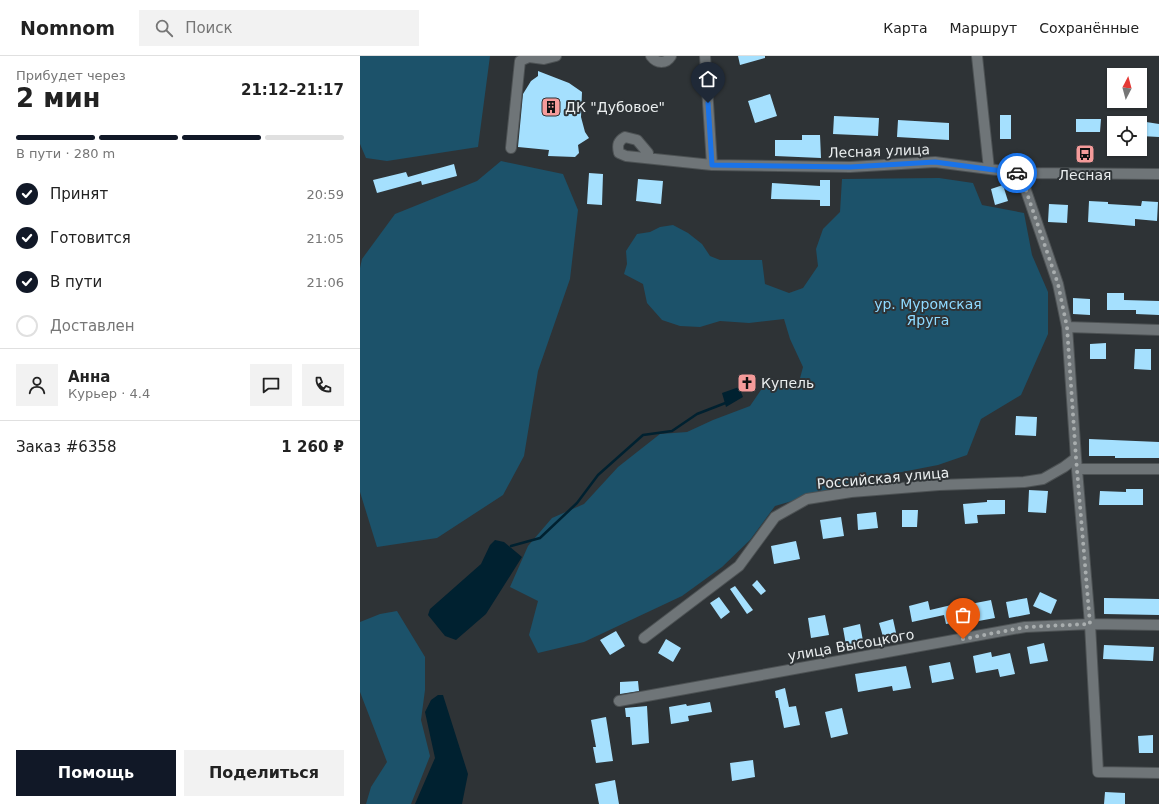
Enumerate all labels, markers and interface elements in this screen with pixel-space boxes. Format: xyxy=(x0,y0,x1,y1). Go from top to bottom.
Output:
search box xyxy=(139,10,419,46)
text: Nomnom xyxy=(20,17,115,39)
icon: search xyxy=(153,17,175,39)
text: Поиск xyxy=(185,19,233,37)
text: Карта xyxy=(883,20,927,36)
text: Маршрут xyxy=(949,20,1017,36)
text: Сохранённые xyxy=(1039,20,1139,36)
pin xyxy=(691,62,725,103)
text: Прибудет через xyxy=(16,68,126,83)
icon: home xyxy=(697,68,719,90)
north arrow xyxy=(1107,68,1147,108)
map controls xyxy=(1107,68,1147,156)
text: 21:12–21:17 xyxy=(241,81,344,99)
text: 2 мин xyxy=(16,83,101,113)
building icon: ДК "Дубовое" xyxy=(540,96,562,118)
place label: ДК "Дубовое" xyxy=(565,99,665,115)
button: locate xyxy=(1107,116,1147,156)
street label: Лесная улица xyxy=(828,141,930,161)
bus stop icon: Лесная xyxy=(1074,143,1096,165)
text: В пути · 280 m xyxy=(16,146,115,161)
courier xyxy=(997,153,1037,193)
icon: car xyxy=(1006,162,1028,184)
place label: Лесная xyxy=(1059,167,1112,183)
icon: check xyxy=(16,183,38,205)
text: Принят xyxy=(50,185,108,203)
text: 20:59 xyxy=(307,187,344,202)
icon: check xyxy=(16,227,38,249)
text: Готовится xyxy=(50,229,131,247)
text: 21:05 xyxy=(307,231,344,246)
icon: check xyxy=(16,271,38,293)
text: В пути xyxy=(50,273,102,291)
text: 21:06 xyxy=(307,275,344,290)
park label: ур. Муромская Яруга xyxy=(874,296,982,328)
text: Доставлен xyxy=(50,317,135,335)
button: person xyxy=(16,364,58,406)
button: chat xyxy=(250,364,292,406)
button: phone xyxy=(302,364,344,406)
text: Анна xyxy=(68,368,110,386)
church icon: Купель xyxy=(736,372,758,394)
place label: Купель xyxy=(761,375,814,391)
text: Курьер · 4.4 xyxy=(68,386,150,401)
text: Заказ #6358 xyxy=(16,438,117,456)
text: 1 260 ₽ xyxy=(281,438,344,456)
street label: Российская улица xyxy=(816,464,950,492)
pin xyxy=(946,598,980,639)
icon: bag xyxy=(952,604,974,626)
street label: улица Высоцкого xyxy=(786,626,916,664)
button: Помощь xyxy=(16,750,176,796)
button: Поделиться xyxy=(184,750,344,796)

